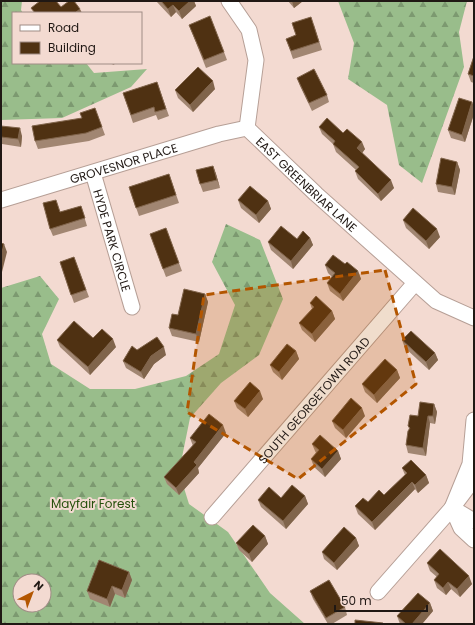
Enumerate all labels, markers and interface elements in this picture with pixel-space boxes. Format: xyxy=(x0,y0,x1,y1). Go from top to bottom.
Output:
legend xyxy=(12,12,142,64)
text: Road xyxy=(48,19,79,36)
text: Building xyxy=(48,39,96,56)
street label: EAST GREENBRIAR LANE xyxy=(253,133,361,235)
street label: GROVESNOR PLACE xyxy=(68,139,179,187)
street label: HYDE PARK CIRCLE xyxy=(90,187,136,294)
street label: SOUTH GEORGETOWN ROAD xyxy=(254,333,373,467)
park label: Mayfair Forest xyxy=(51,495,135,512)
north arrow xyxy=(12,573,52,613)
text: N xyxy=(30,577,47,594)
scale bar xyxy=(335,587,427,613)
text: 50 m xyxy=(341,592,372,609)

